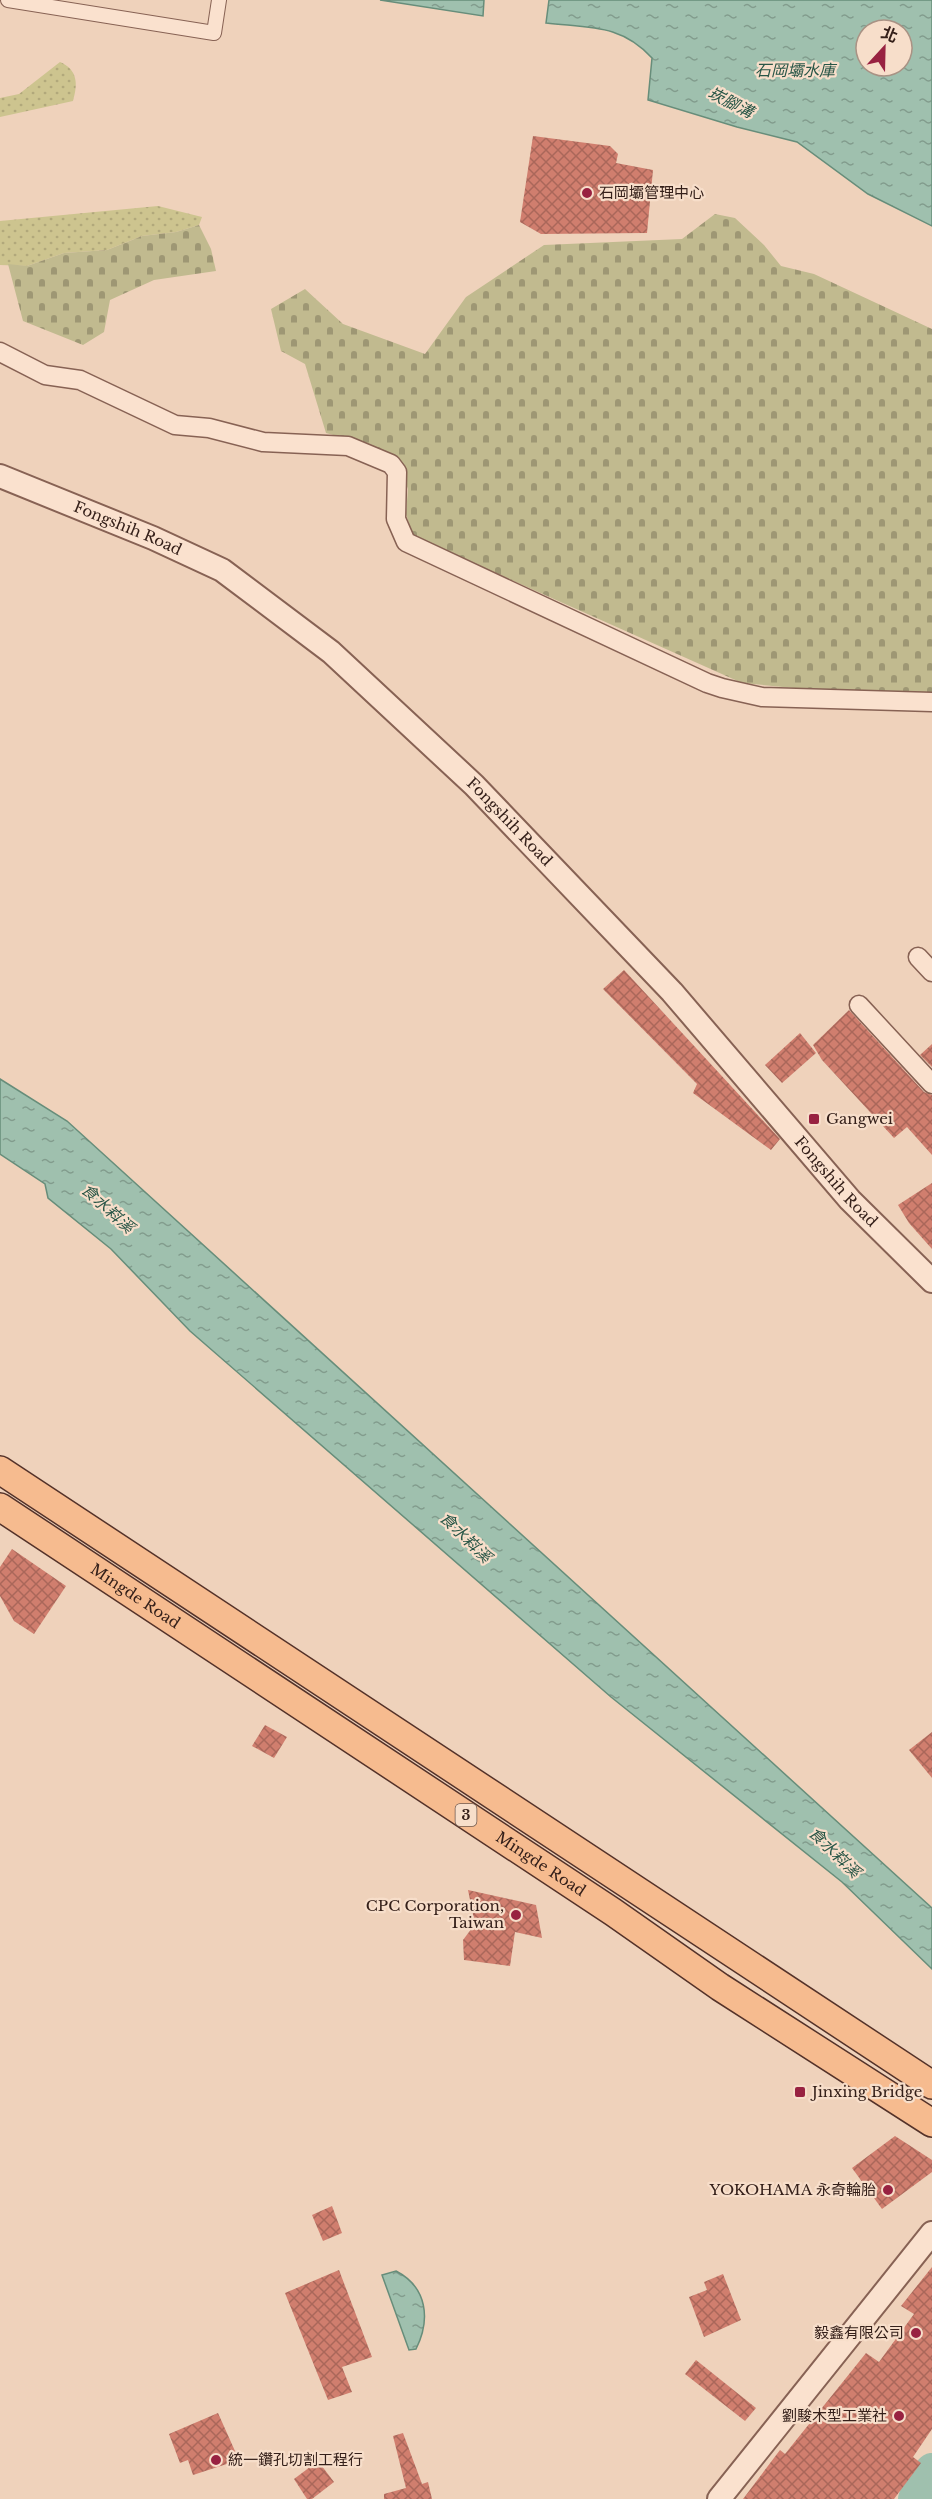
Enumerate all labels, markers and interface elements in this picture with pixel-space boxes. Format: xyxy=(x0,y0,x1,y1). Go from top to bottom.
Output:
north arrow xyxy=(854,18,914,78)
text: 北 xyxy=(878,22,901,46)
water label: 石岡壩水庫 xyxy=(755,60,838,80)
water label: 崁腳溝 xyxy=(705,82,759,123)
place label: 石岡壩管理中心 xyxy=(599,183,704,202)
marker: 石岡壩管理中心 xyxy=(580,186,594,200)
street label: Fongshih Road xyxy=(71,497,185,559)
street label: Fongshih Road xyxy=(463,773,556,870)
place label: Gangwei xyxy=(826,1109,893,1128)
marker: Gangwei xyxy=(807,1112,821,1126)
street label: Fongshih Road xyxy=(791,1132,882,1231)
water label: 食水嵙溪 xyxy=(78,1179,140,1238)
water label: 食水嵙溪 xyxy=(436,1508,497,1568)
street label: Mingde Road xyxy=(87,1559,184,1632)
road number: 3 xyxy=(456,1804,476,1826)
water label: 食水嵙溪 xyxy=(805,1823,866,1883)
street label: Mingde Road xyxy=(492,1827,589,1900)
place label: CPC Corporation, Taiwan xyxy=(366,1896,504,1932)
marker: CPC Corporation, Taiwan xyxy=(509,1908,523,1922)
place label: Jinxing Bridge xyxy=(810,2082,922,2101)
marker: Jinxing Bridge xyxy=(793,2085,807,2099)
place label: YOKOHAMA 永奇輪胎 xyxy=(708,2180,876,2199)
marker: YOKOHAMA 永奇輪胎 xyxy=(881,2183,895,2197)
place label: 毅鑫有限公司 xyxy=(814,2323,904,2342)
marker: 毅鑫有限公司 xyxy=(909,2326,923,2340)
place label: 劉駿木型工業社 xyxy=(782,2406,887,2425)
marker: 劉駿木型工業社 xyxy=(892,2409,906,2423)
place label: 統一鑽孔切割工程行 xyxy=(228,2450,363,2469)
marker: 統一鑽孔切割工程行 xyxy=(209,2453,223,2467)

